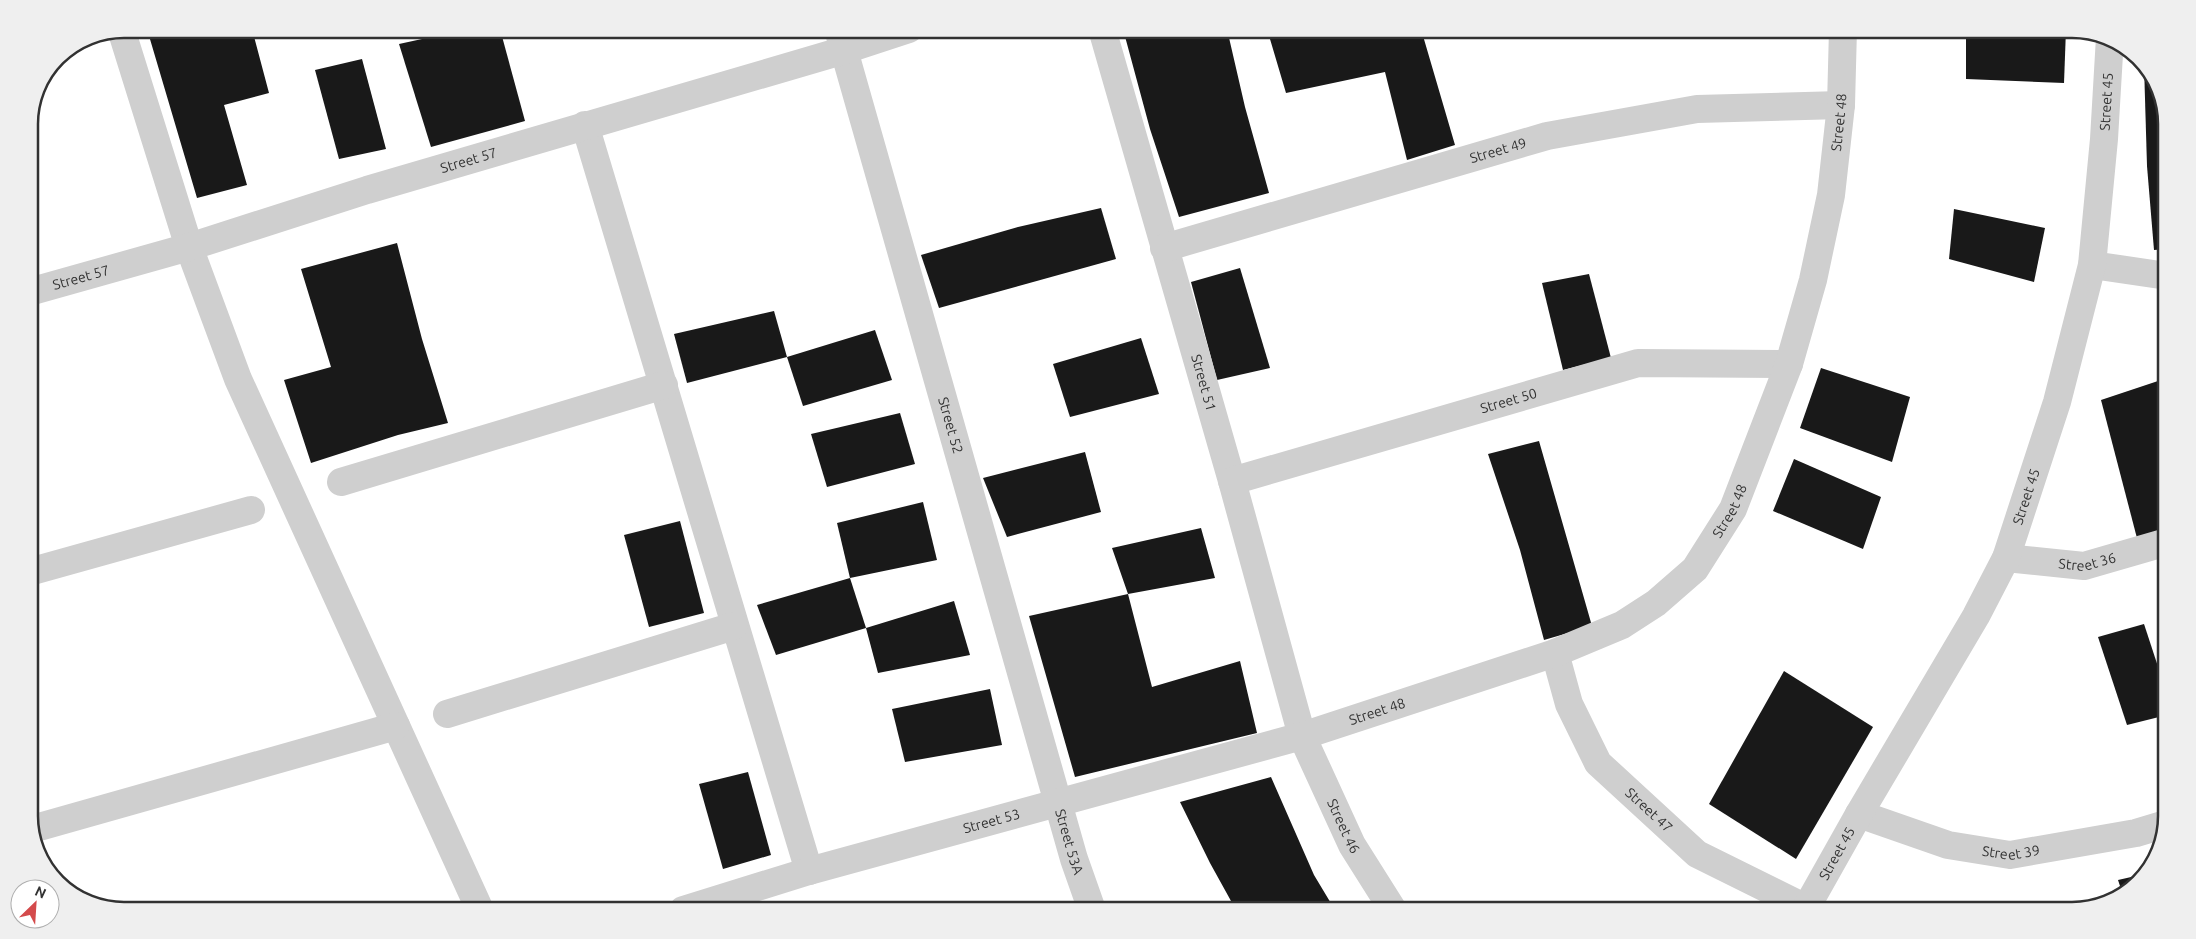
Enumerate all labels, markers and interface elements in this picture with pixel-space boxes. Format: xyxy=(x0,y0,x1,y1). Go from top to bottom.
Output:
street label: Street 45 xyxy=(2097,72,2116,131)
street label: Street 48 xyxy=(1828,93,1849,152)
street label: Street 49 xyxy=(1468,134,1528,166)
street label: Street 57 xyxy=(438,144,499,176)
street label: Street 57 xyxy=(51,262,111,293)
street label: Street 51 xyxy=(1188,352,1219,413)
street label: Street 50 xyxy=(1478,385,1539,416)
street label: Street 52 xyxy=(935,395,966,455)
street label: Street 45 xyxy=(2009,466,2043,527)
street label: Street 48 xyxy=(1709,482,1750,541)
street label: Street 36 xyxy=(2058,549,2118,574)
street label: Street 48 xyxy=(1347,695,1407,728)
street label: Street 47 xyxy=(1622,784,1676,836)
street label: Street 46 xyxy=(1324,796,1363,856)
street label: Street 53 xyxy=(961,806,1022,836)
street label: Street 53A xyxy=(1052,807,1087,877)
street label: Street 45 xyxy=(1816,824,1858,883)
street label: Street 39 xyxy=(1981,842,2041,863)
north arrow xyxy=(10,879,60,929)
text: N xyxy=(32,883,49,902)

